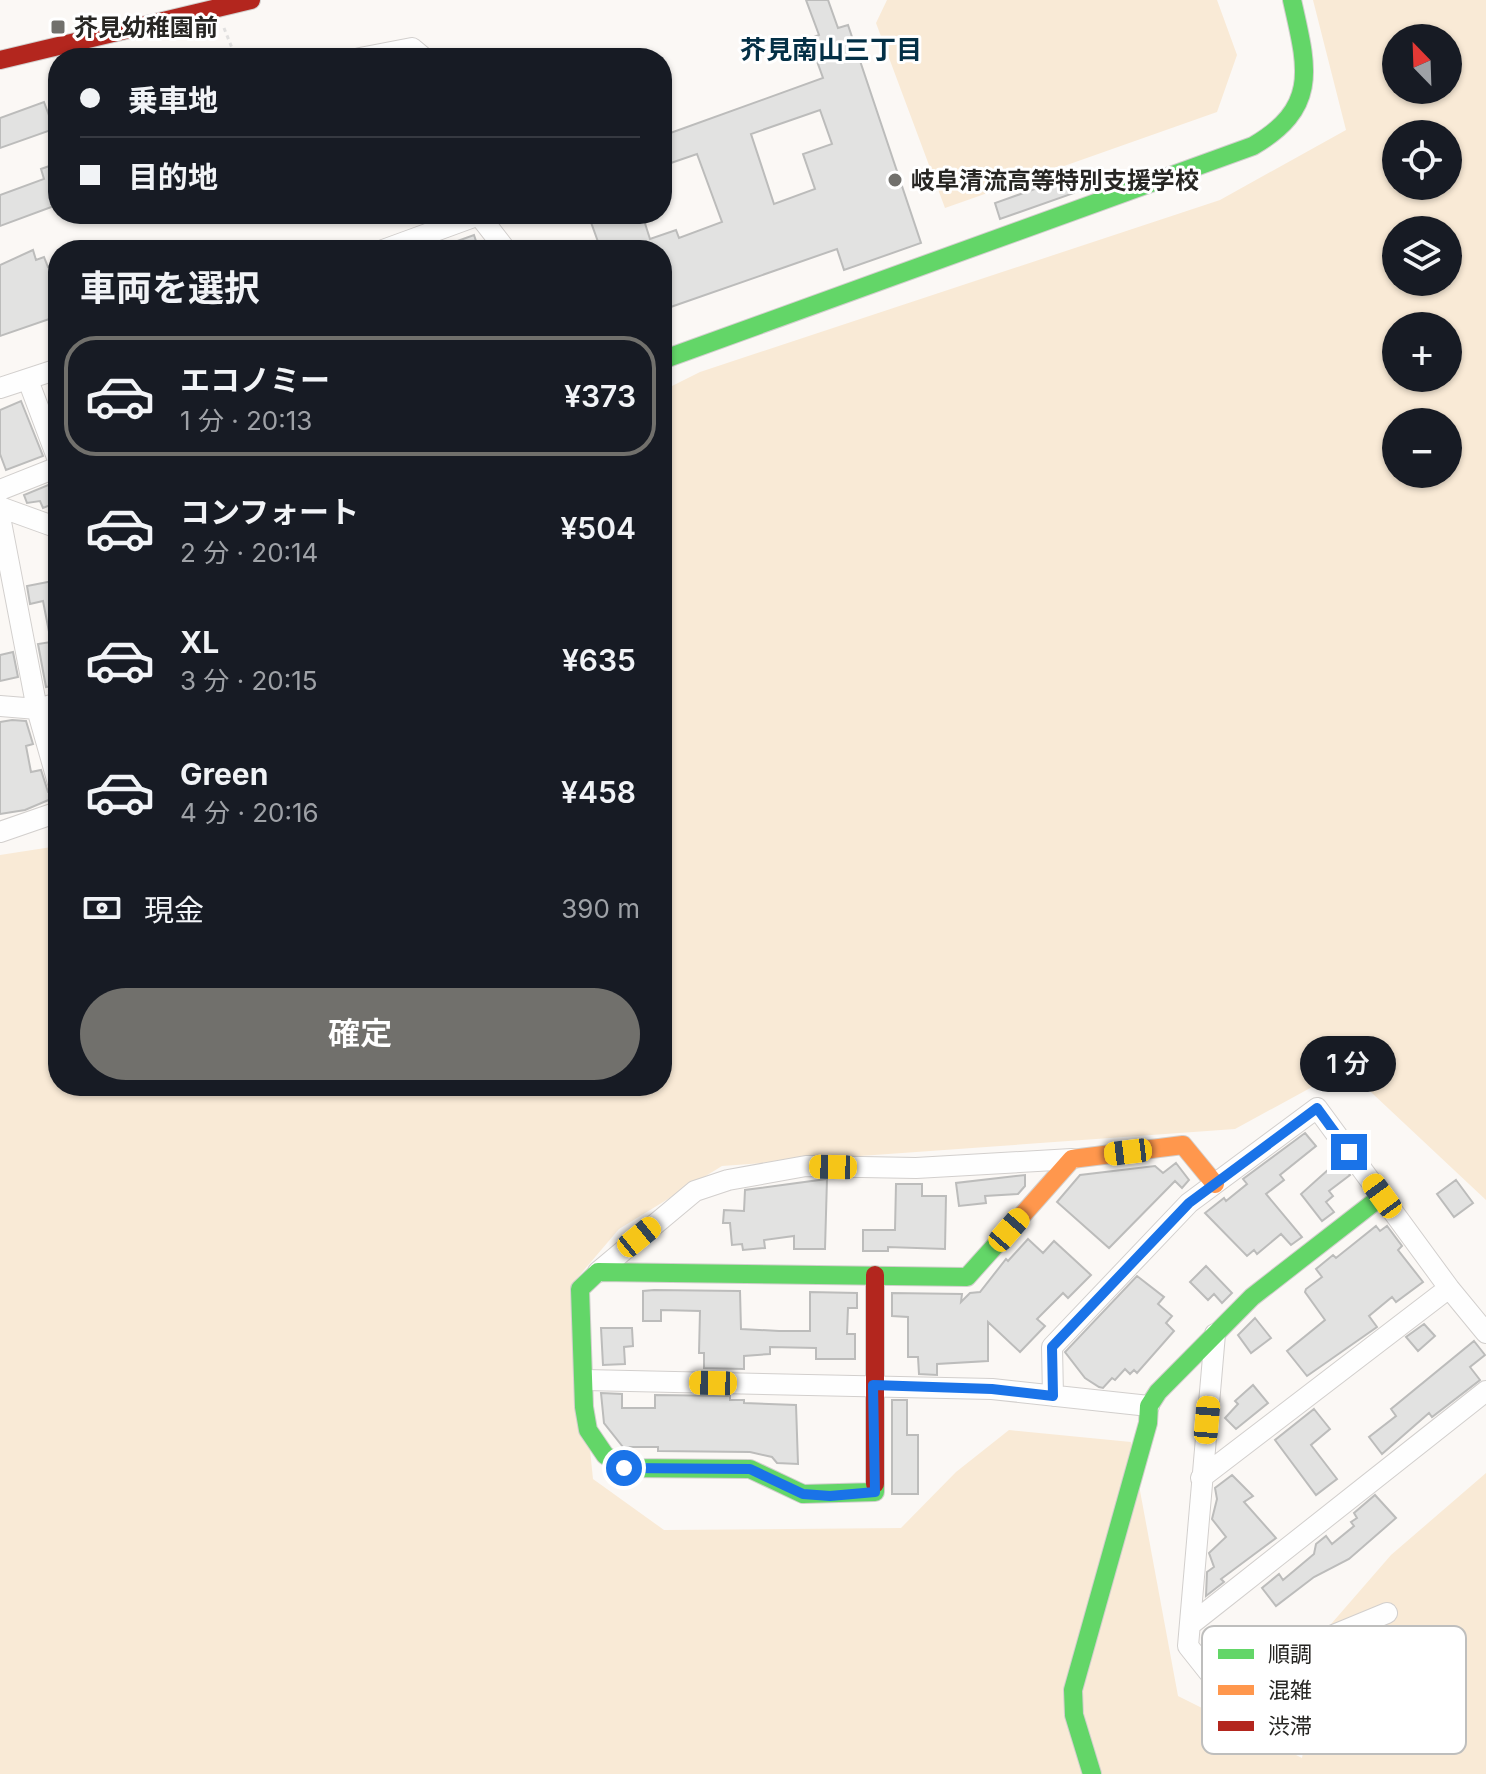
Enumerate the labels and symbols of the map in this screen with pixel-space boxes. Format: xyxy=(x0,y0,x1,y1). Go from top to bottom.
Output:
place label: 芥見幼稚園前 xyxy=(74,13,218,42)
marker: 芥見幼稚園前 xyxy=(49,18,67,36)
north arrow xyxy=(1382,24,1462,104)
district label: 芥見南山三丁目 xyxy=(740,34,922,65)
place label: 岐阜清流高等特別支援学校 xyxy=(911,166,1199,195)
marker: 岐阜清流高等特別支援学校 xyxy=(886,171,904,189)
callout: 1 分 xyxy=(1301,1036,1397,1092)
route end xyxy=(1331,1134,1367,1170)
car xyxy=(1103,1137,1153,1167)
car xyxy=(809,1155,857,1179)
car xyxy=(1358,1170,1406,1222)
car xyxy=(984,1204,1034,1256)
car xyxy=(613,1213,665,1261)
car xyxy=(689,1371,737,1395)
car xyxy=(1193,1395,1221,1445)
route start xyxy=(606,1450,642,1486)
legend xyxy=(1202,1626,1466,1754)
text: 順調 xyxy=(1268,1641,1312,1667)
text: 混雑 xyxy=(1268,1677,1312,1703)
text: 渋滞 xyxy=(1268,1713,1312,1739)

